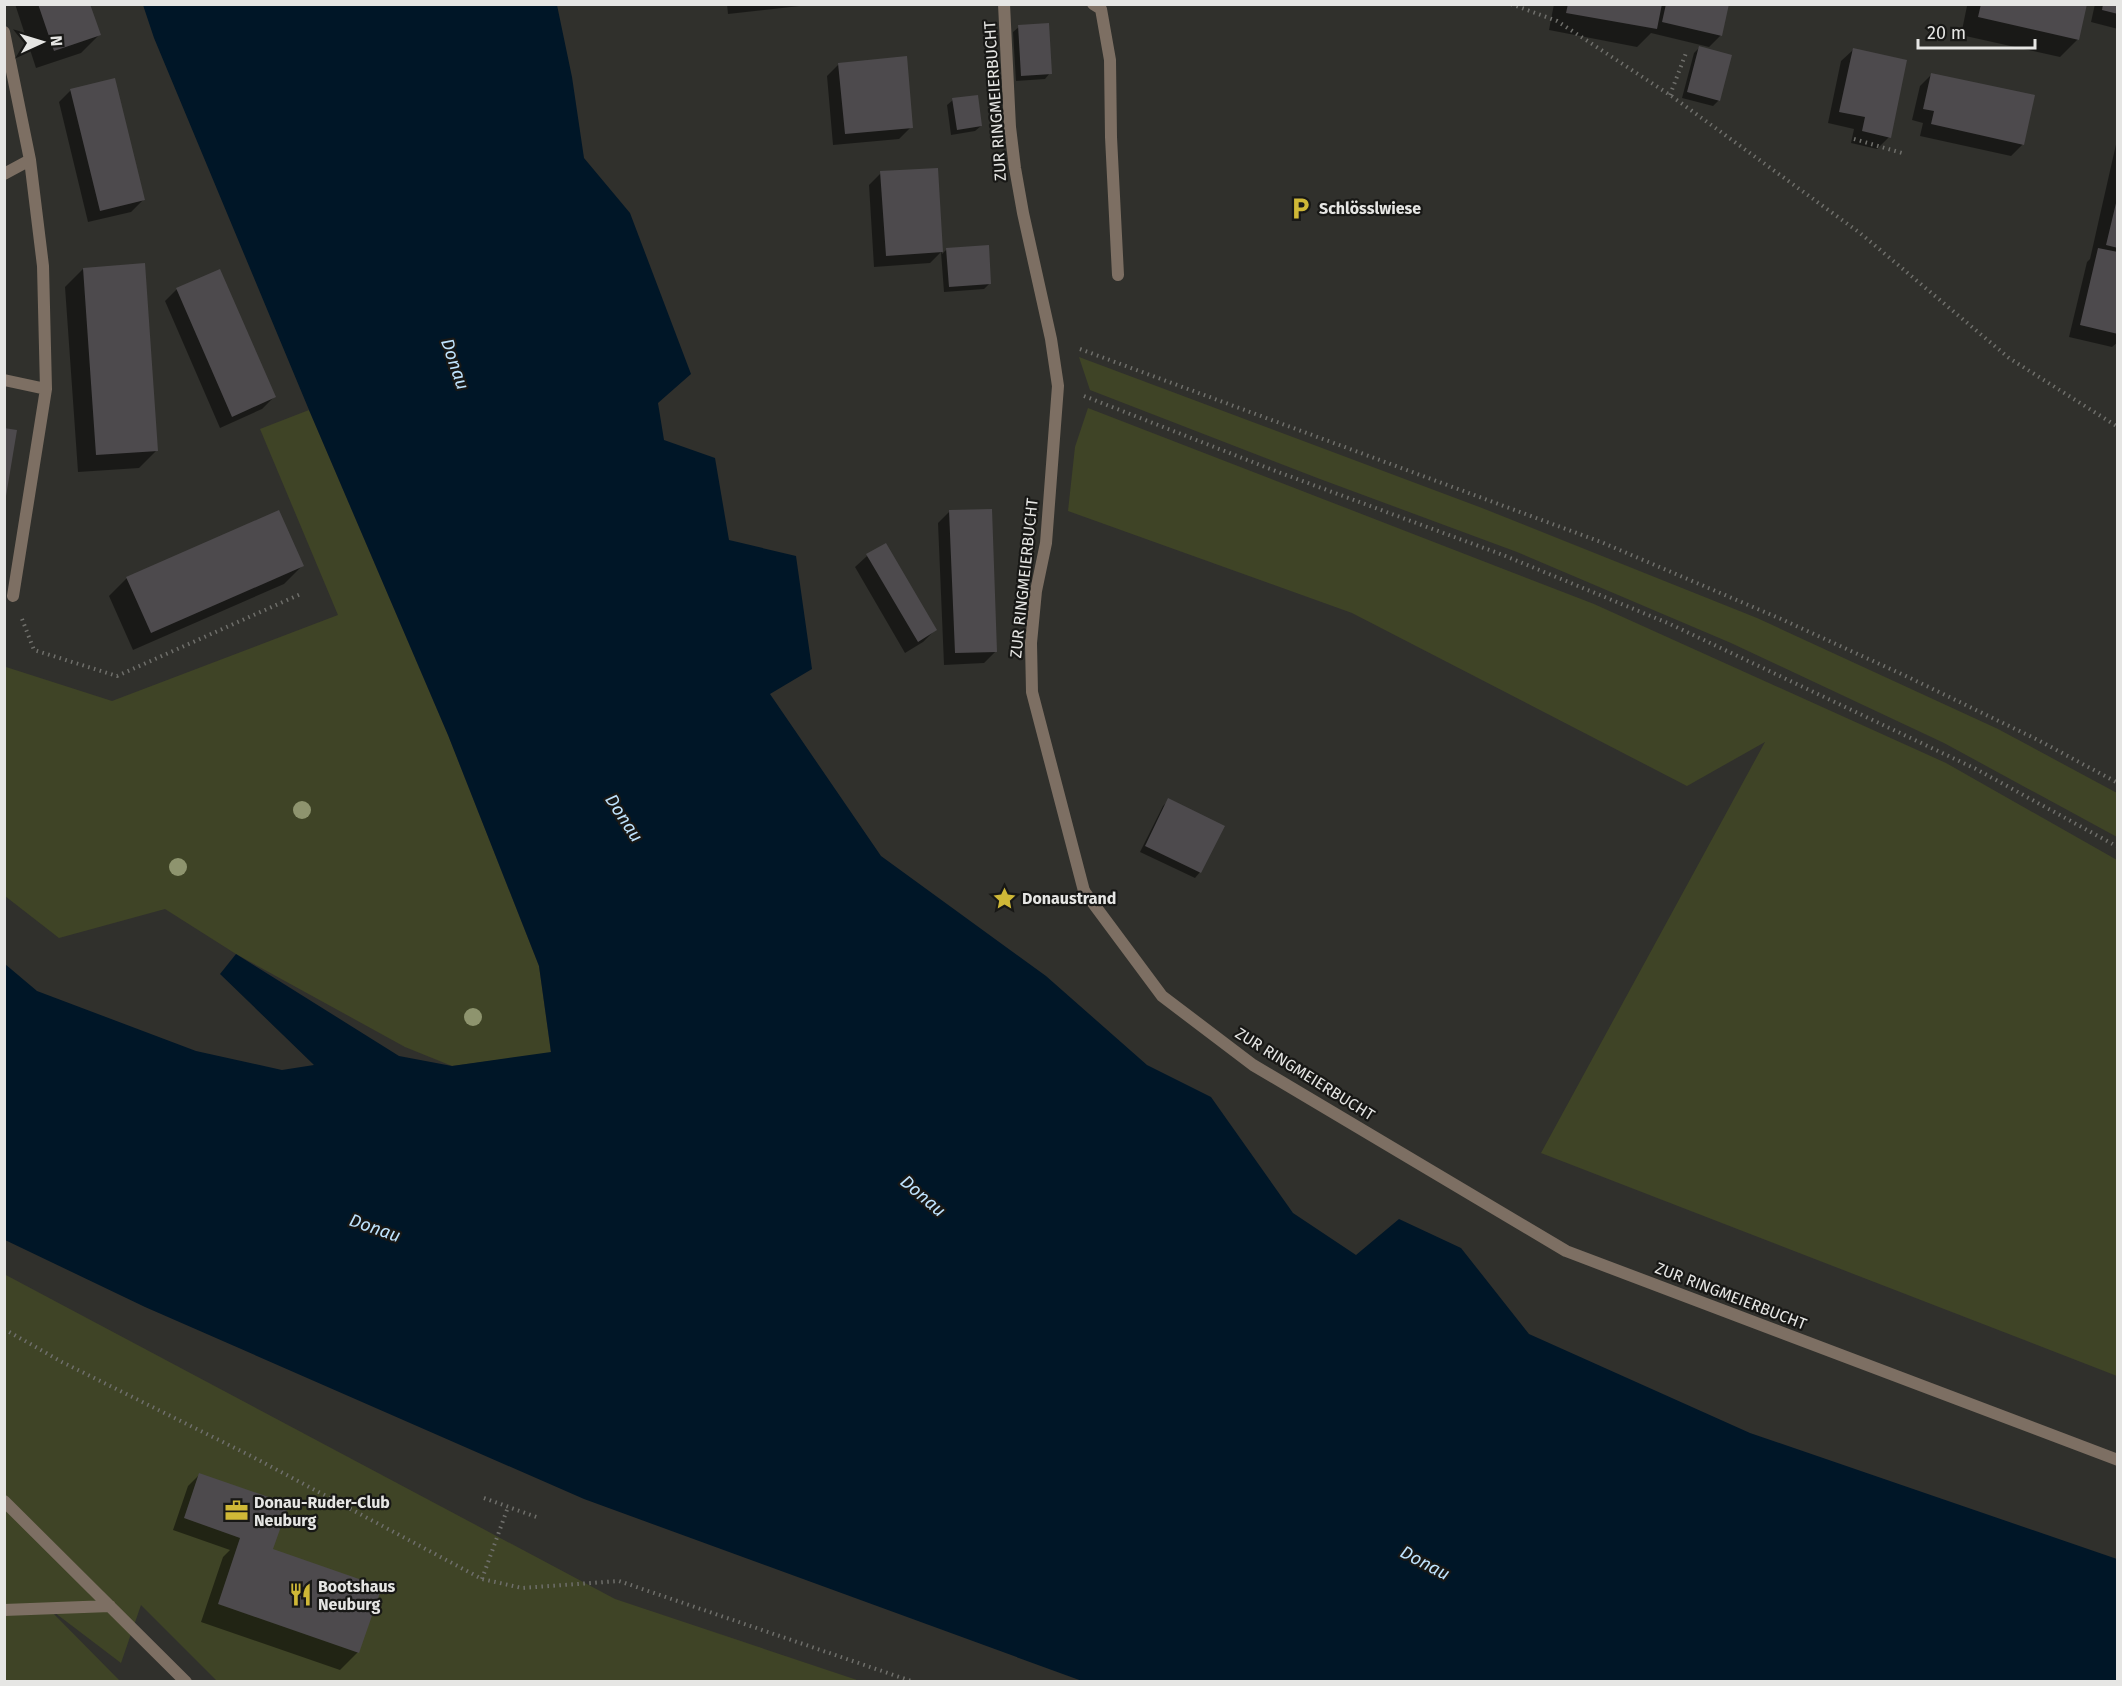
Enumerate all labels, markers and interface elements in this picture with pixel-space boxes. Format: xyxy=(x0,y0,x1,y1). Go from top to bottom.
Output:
north arrow xyxy=(12,12,72,72)
scale bar xyxy=(1918,12,2035,50)
street label: ZUR RINGMEIERBUCHT xyxy=(980,20,1010,182)
text: 20 m xyxy=(1927,22,1966,44)
text: N xyxy=(47,35,66,47)
parking icon: Schlösslwiese xyxy=(1288,195,1314,221)
place label: Schlösslwiese xyxy=(1319,199,1421,218)
water label: Donau xyxy=(436,335,474,393)
street label: ZUR RINGMEIERBUCHT xyxy=(1006,496,1042,659)
water label: Donau xyxy=(600,790,648,846)
place icon: Donaustrand xyxy=(991,885,1017,911)
place label: Donaustrand xyxy=(1022,889,1116,908)
street label: ZUR RINGMEIERBUCHT xyxy=(1232,1023,1379,1125)
water label: Donau xyxy=(896,1170,950,1222)
water label: Donau xyxy=(346,1209,404,1247)
street label: ZUR RINGMEIERBUCHT xyxy=(1653,1258,1810,1334)
place label: Donau-Ruder-Club Neuburg xyxy=(254,1493,390,1530)
office icon: Donau-Ruder-Club Neuburg xyxy=(223,1498,249,1524)
water label: Donau xyxy=(1396,1541,1454,1585)
place label: Bootshaus Neuburg xyxy=(318,1577,396,1614)
restaurant icon: Bootshaus Neuburg xyxy=(287,1582,313,1608)

